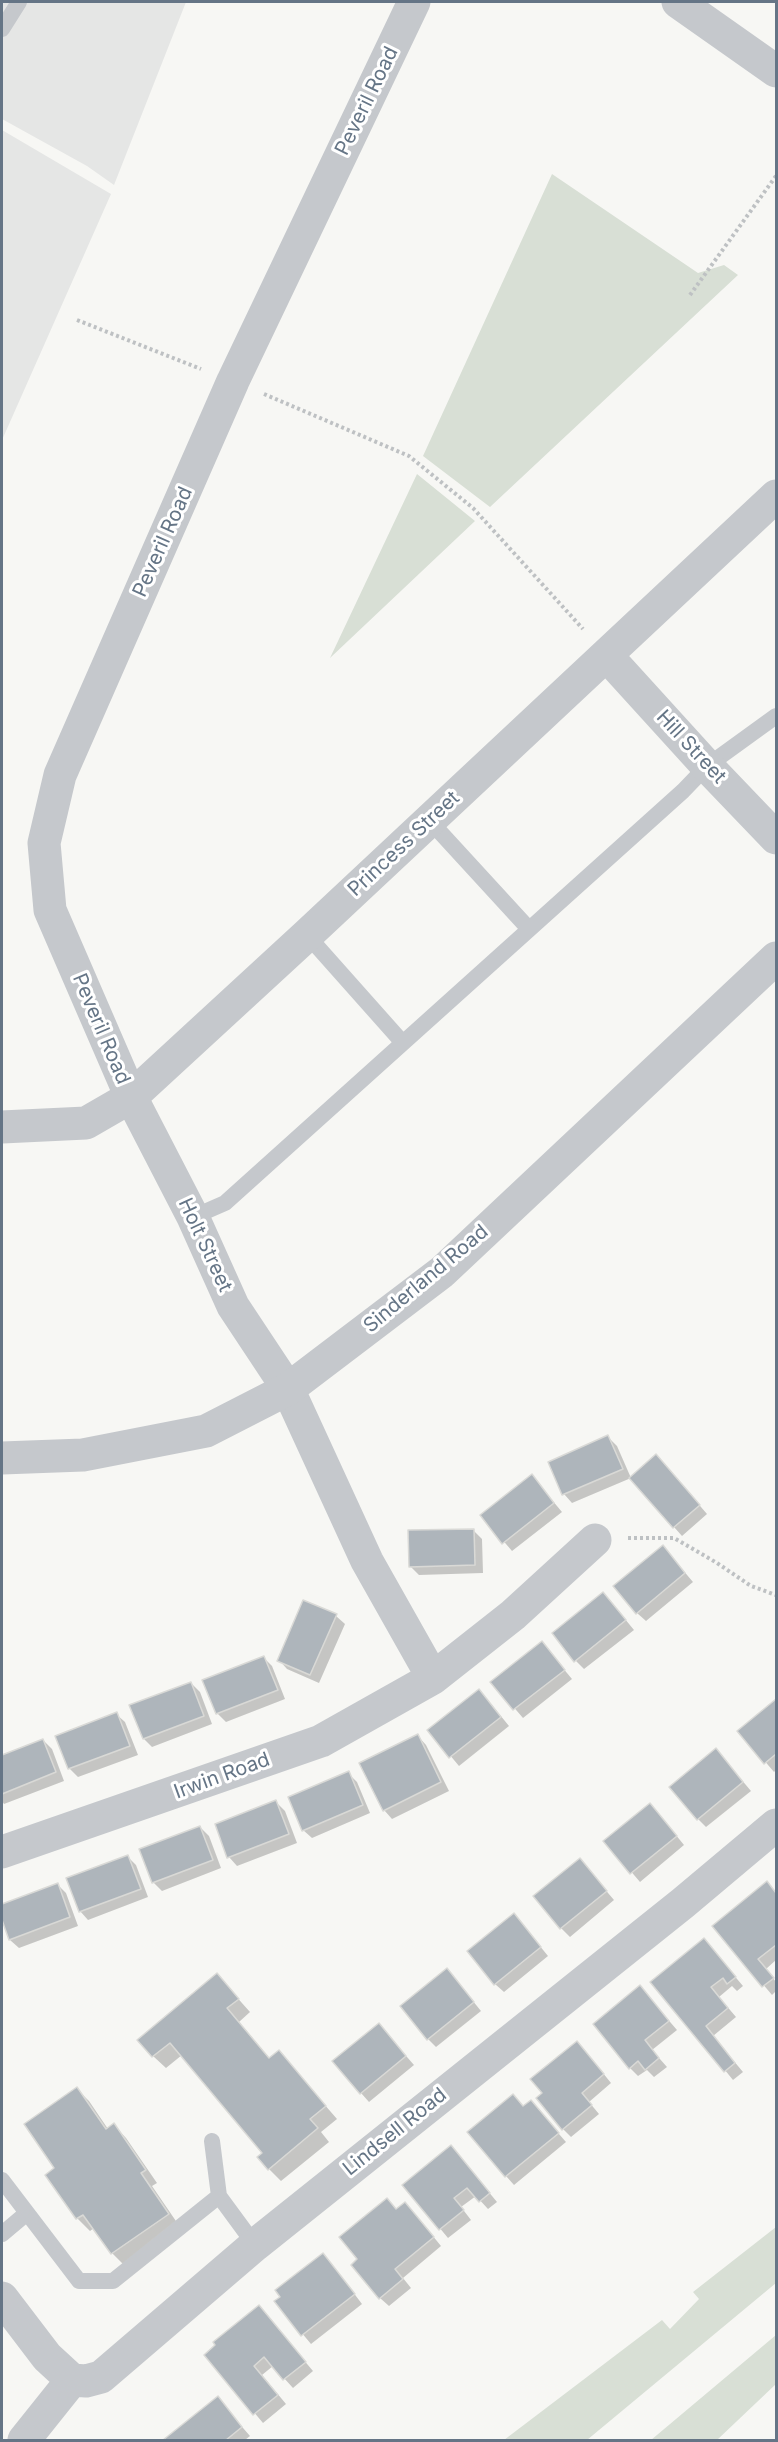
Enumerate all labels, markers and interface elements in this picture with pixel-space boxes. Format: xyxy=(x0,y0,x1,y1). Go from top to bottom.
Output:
street label: Peveril Road xyxy=(330,43,404,159)
street label: Peveril Road xyxy=(128,483,198,601)
street label: Hill Street xyxy=(651,705,731,789)
street label: Princess Street xyxy=(343,786,465,902)
street label: Peveril Road xyxy=(67,970,135,1088)
street label: Holt Street xyxy=(173,1194,237,1296)
street label: Sinderland Road xyxy=(359,1220,493,1338)
street label: Irwin Road xyxy=(171,1748,273,1804)
street label: Lindsell Road xyxy=(338,2083,452,2181)

